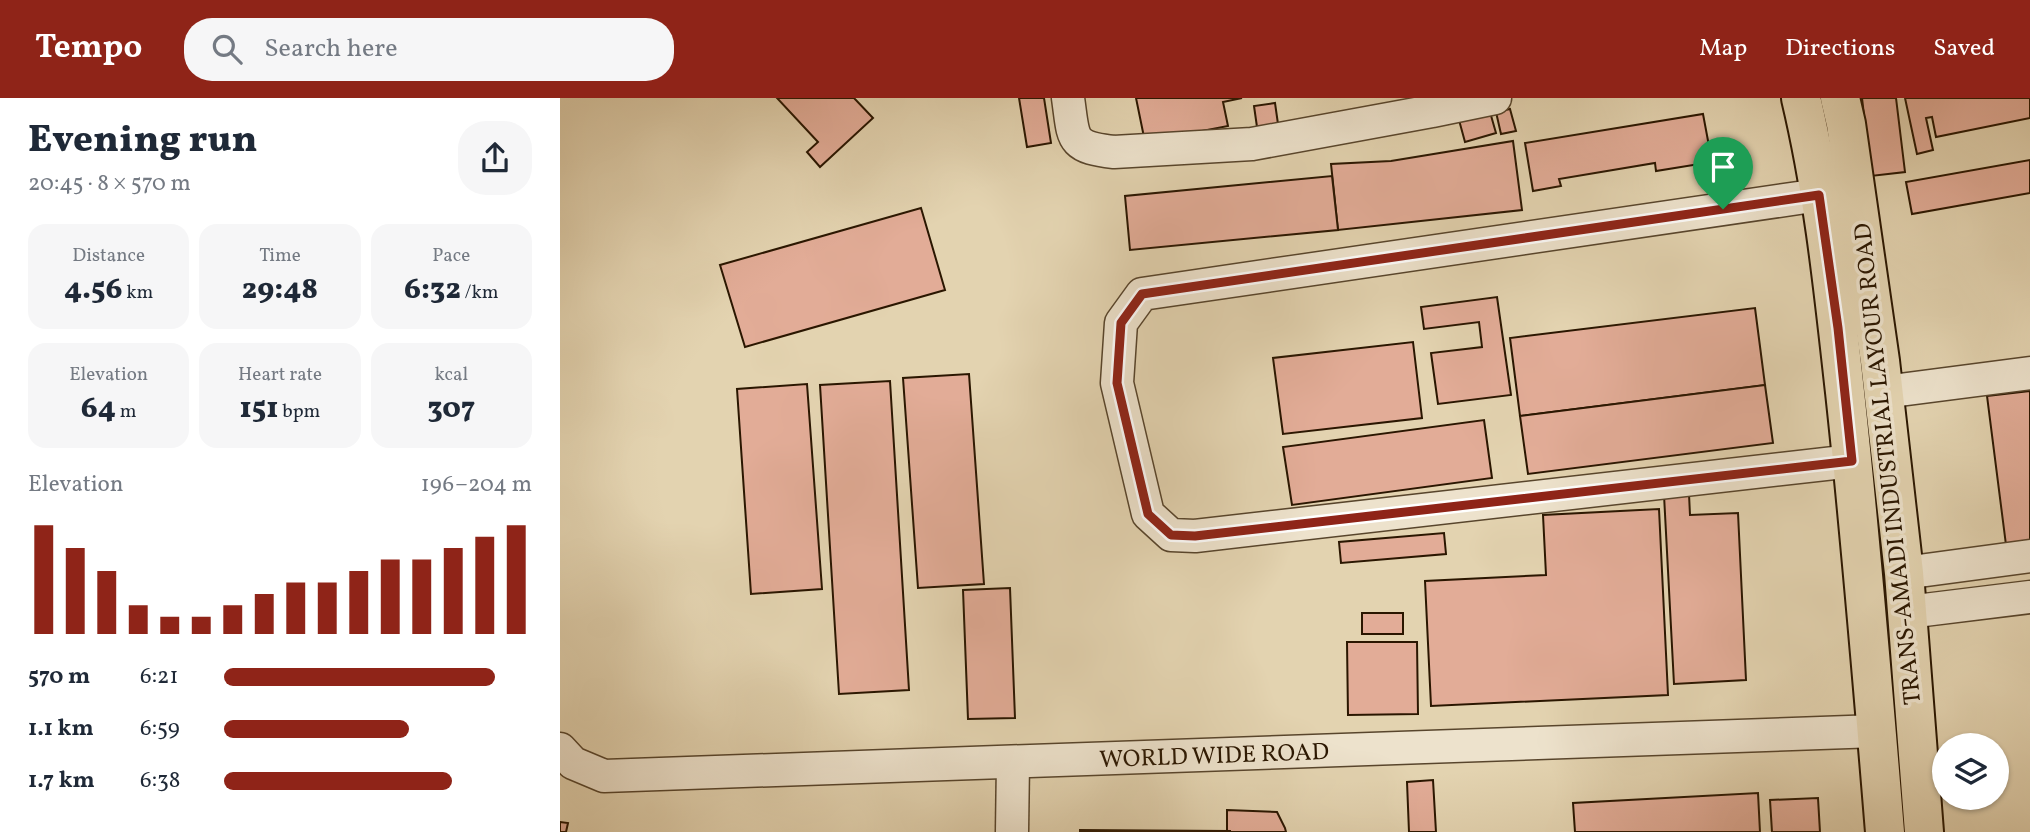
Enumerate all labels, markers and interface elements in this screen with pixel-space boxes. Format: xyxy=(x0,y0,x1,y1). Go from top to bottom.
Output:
search box xyxy=(184,18,674,81)
text: Tempo xyxy=(35,26,142,72)
icon: search xyxy=(208,30,246,68)
text: Search here xyxy=(264,31,398,67)
text: Map xyxy=(1699,32,1747,66)
text: Directions xyxy=(1785,32,1895,66)
text: Saved xyxy=(1933,32,1995,66)
text: Evening run xyxy=(28,115,258,168)
button: share xyxy=(458,121,532,195)
pin xyxy=(1693,137,1753,209)
icon: arrive xyxy=(1704,148,1742,186)
text: 20:45 · 8 × 570 m xyxy=(28,168,191,200)
street label: TRANS-AMADI INDUSTRIAL LAYOUR ROAD xyxy=(1847,221,1931,707)
text: Distance xyxy=(72,243,145,269)
text: Time xyxy=(259,243,301,269)
text: Pace xyxy=(432,243,470,269)
text: 4.56 xyxy=(64,269,122,311)
text: 29:48 xyxy=(242,269,318,311)
text: 6:32 xyxy=(404,269,461,311)
text: km xyxy=(122,280,153,306)
text: /km xyxy=(461,280,499,306)
text: Elevation xyxy=(69,362,148,388)
text: Heart rate xyxy=(238,362,322,388)
text: kcal xyxy=(434,362,468,388)
text: 64 xyxy=(81,388,116,430)
text: 151 xyxy=(240,388,278,430)
text: 307 xyxy=(427,388,475,430)
text: m xyxy=(116,399,136,425)
text: bpm xyxy=(278,399,320,425)
text: Elevation xyxy=(28,469,124,501)
text: 196–204 m xyxy=(421,469,532,501)
text: 570 m xyxy=(28,661,90,693)
text: 6:21 xyxy=(140,661,178,693)
text: 1.1 km xyxy=(28,713,94,745)
text: 6:59 xyxy=(140,713,180,745)
map controls xyxy=(1932,733,2009,810)
button: layers xyxy=(1932,733,2009,810)
street label: WORLD WIDE ROAD xyxy=(1099,736,1330,778)
text: 1.7 km xyxy=(28,765,95,797)
text: 6:38 xyxy=(140,765,181,797)

